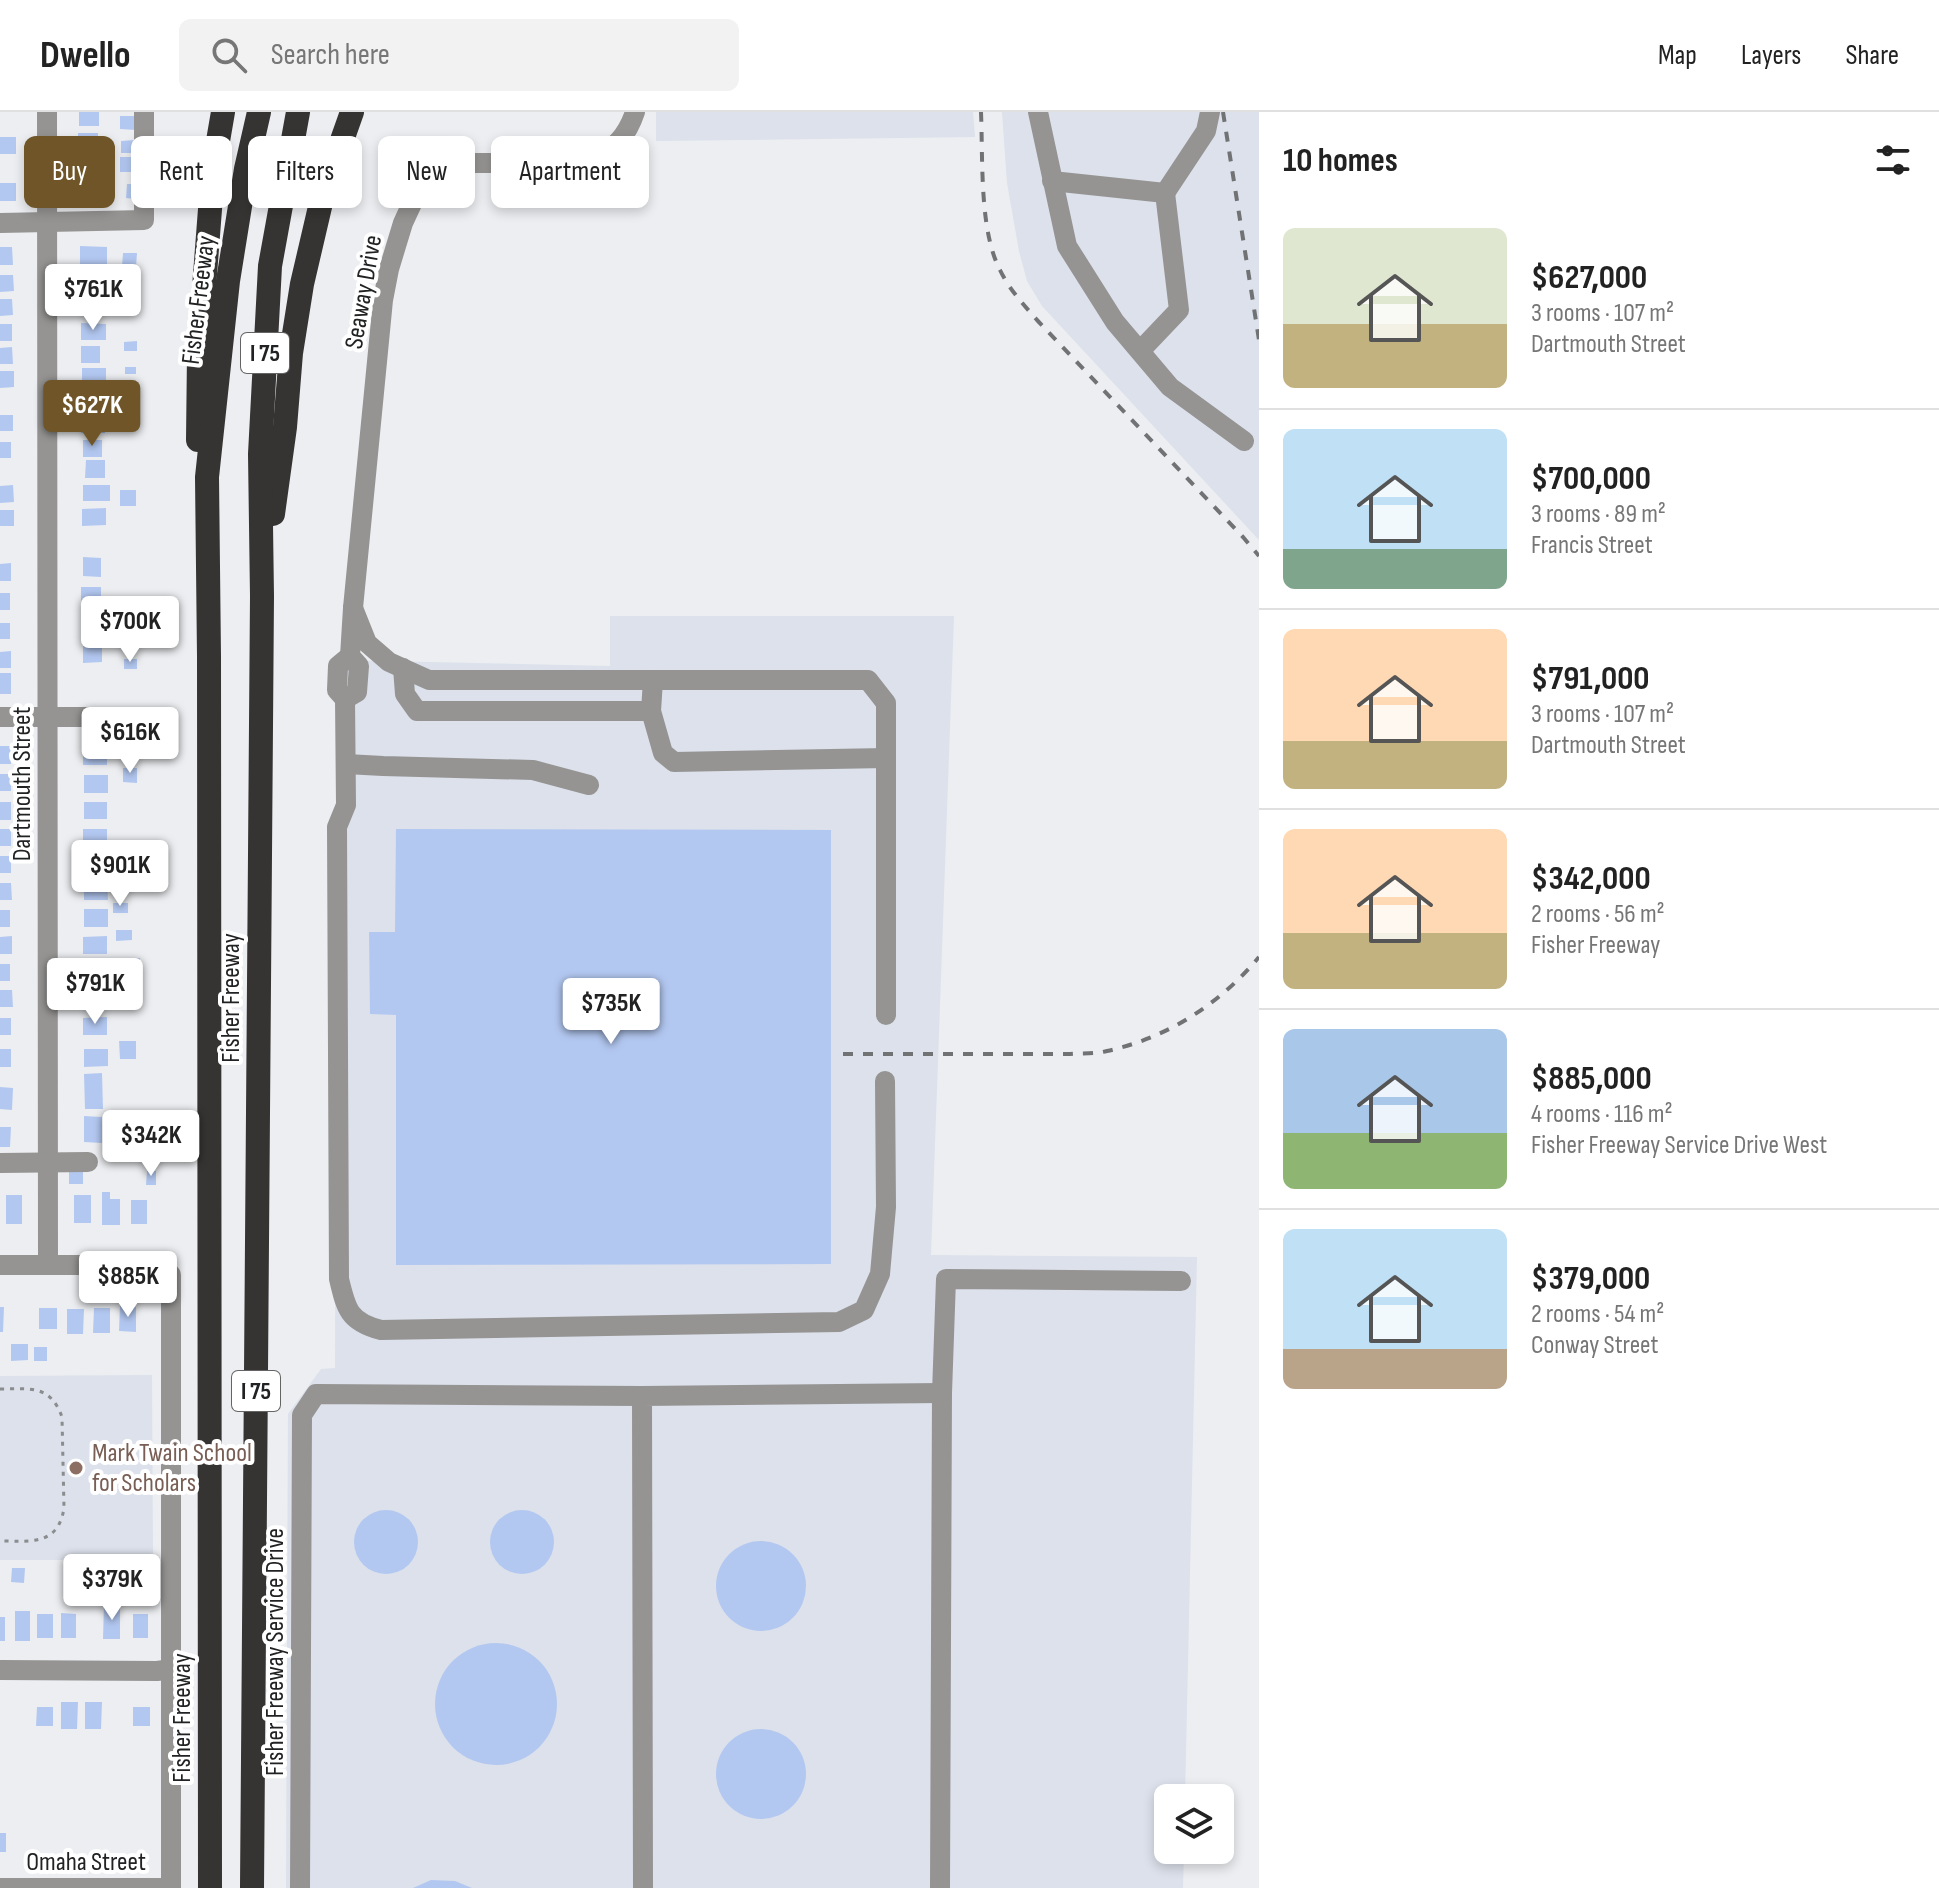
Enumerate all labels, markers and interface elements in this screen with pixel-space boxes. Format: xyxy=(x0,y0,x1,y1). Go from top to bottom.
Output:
search box xyxy=(179,19,739,91)
text: Dwello xyxy=(40,33,131,78)
icon: search xyxy=(207,33,251,77)
text: Search here xyxy=(271,37,390,73)
text: Map xyxy=(1658,39,1697,72)
text: Layers xyxy=(1741,39,1801,72)
text: Share xyxy=(1845,39,1899,72)
chip: Buy xyxy=(24,136,115,208)
chip: Rent xyxy=(131,136,232,208)
chip: Filters xyxy=(248,136,362,208)
chip: New xyxy=(378,136,475,208)
chip: Apartment xyxy=(491,136,649,208)
icon: filters xyxy=(1871,138,1915,182)
text: 10 homes xyxy=(1283,140,1398,181)
street label: Seaway Drive xyxy=(339,233,389,351)
street label: Fisher Freeway xyxy=(176,234,222,366)
text: $627,000 xyxy=(1531,257,1647,298)
icon: home xyxy=(1347,260,1443,356)
pin: $761K xyxy=(37,264,149,332)
text: $761K xyxy=(63,274,123,305)
text: 3 rooms · 107 m² xyxy=(1531,298,1674,329)
text: Dartmouth Street xyxy=(1531,329,1686,360)
road number: I 75 xyxy=(241,333,289,373)
pin: $627K xyxy=(36,380,148,448)
text: $627K xyxy=(61,390,123,421)
text: $700,000 xyxy=(1531,458,1651,499)
icon: home xyxy=(1347,461,1443,557)
text: 3 rooms · 89 m² xyxy=(1531,499,1666,530)
text: Francis Street xyxy=(1531,530,1653,561)
pin: $700K xyxy=(74,596,186,664)
text: $700K xyxy=(99,606,161,637)
text: $791,000 xyxy=(1531,658,1650,699)
icon: home xyxy=(1347,661,1443,757)
text: 3 rooms · 107 m² xyxy=(1531,699,1674,730)
street label: Dartmouth Street xyxy=(7,707,38,861)
pin: $616K xyxy=(74,707,186,775)
text: $616K xyxy=(100,717,160,748)
text: Dartmouth Street xyxy=(1531,730,1686,761)
pin: $901K xyxy=(64,840,176,908)
text: $901K xyxy=(89,850,151,881)
text: $342,000 xyxy=(1531,858,1651,899)
icon: home xyxy=(1347,861,1443,957)
text: 2 rooms · 56 m² xyxy=(1531,899,1665,930)
text: Fisher Freeway xyxy=(1531,930,1660,961)
street label: Fisher Freeway xyxy=(216,933,247,1063)
pin: $791K xyxy=(39,958,151,1026)
text: $791K xyxy=(65,968,125,999)
pin: $735K xyxy=(555,978,667,1046)
text: $735K xyxy=(581,988,641,1019)
text: $885,000 xyxy=(1531,1058,1652,1099)
icon: home xyxy=(1347,1061,1443,1157)
text: 4 rooms · 116 m² xyxy=(1531,1099,1673,1130)
pin: $342K xyxy=(95,1110,207,1178)
text: $342K xyxy=(120,1120,182,1151)
text: Fisher Freeway Service Drive West xyxy=(1531,1130,1827,1161)
pin: $885K xyxy=(72,1251,184,1319)
text: $379,000 xyxy=(1531,1258,1650,1299)
text: $885K xyxy=(97,1261,159,1292)
icon: home xyxy=(1347,1261,1443,1357)
text: 2 rooms · 54 m² xyxy=(1531,1299,1664,1330)
text: Conway Street xyxy=(1531,1330,1658,1361)
road number: I 75 xyxy=(232,1371,280,1411)
place label: Mark Twain School for Scholars xyxy=(92,1438,252,1499)
marker: Mark Twain School for Scholars xyxy=(67,1459,85,1477)
street label: Fisher Freeway Service Drive xyxy=(260,1528,291,1776)
pin: $379K xyxy=(56,1554,168,1622)
text: $379K xyxy=(81,1564,143,1595)
street label: Fisher Freeway xyxy=(167,1653,198,1783)
map controls xyxy=(1154,1784,1234,1864)
button: layers xyxy=(1154,1784,1234,1864)
street label: Omaha Street xyxy=(26,1847,146,1878)

